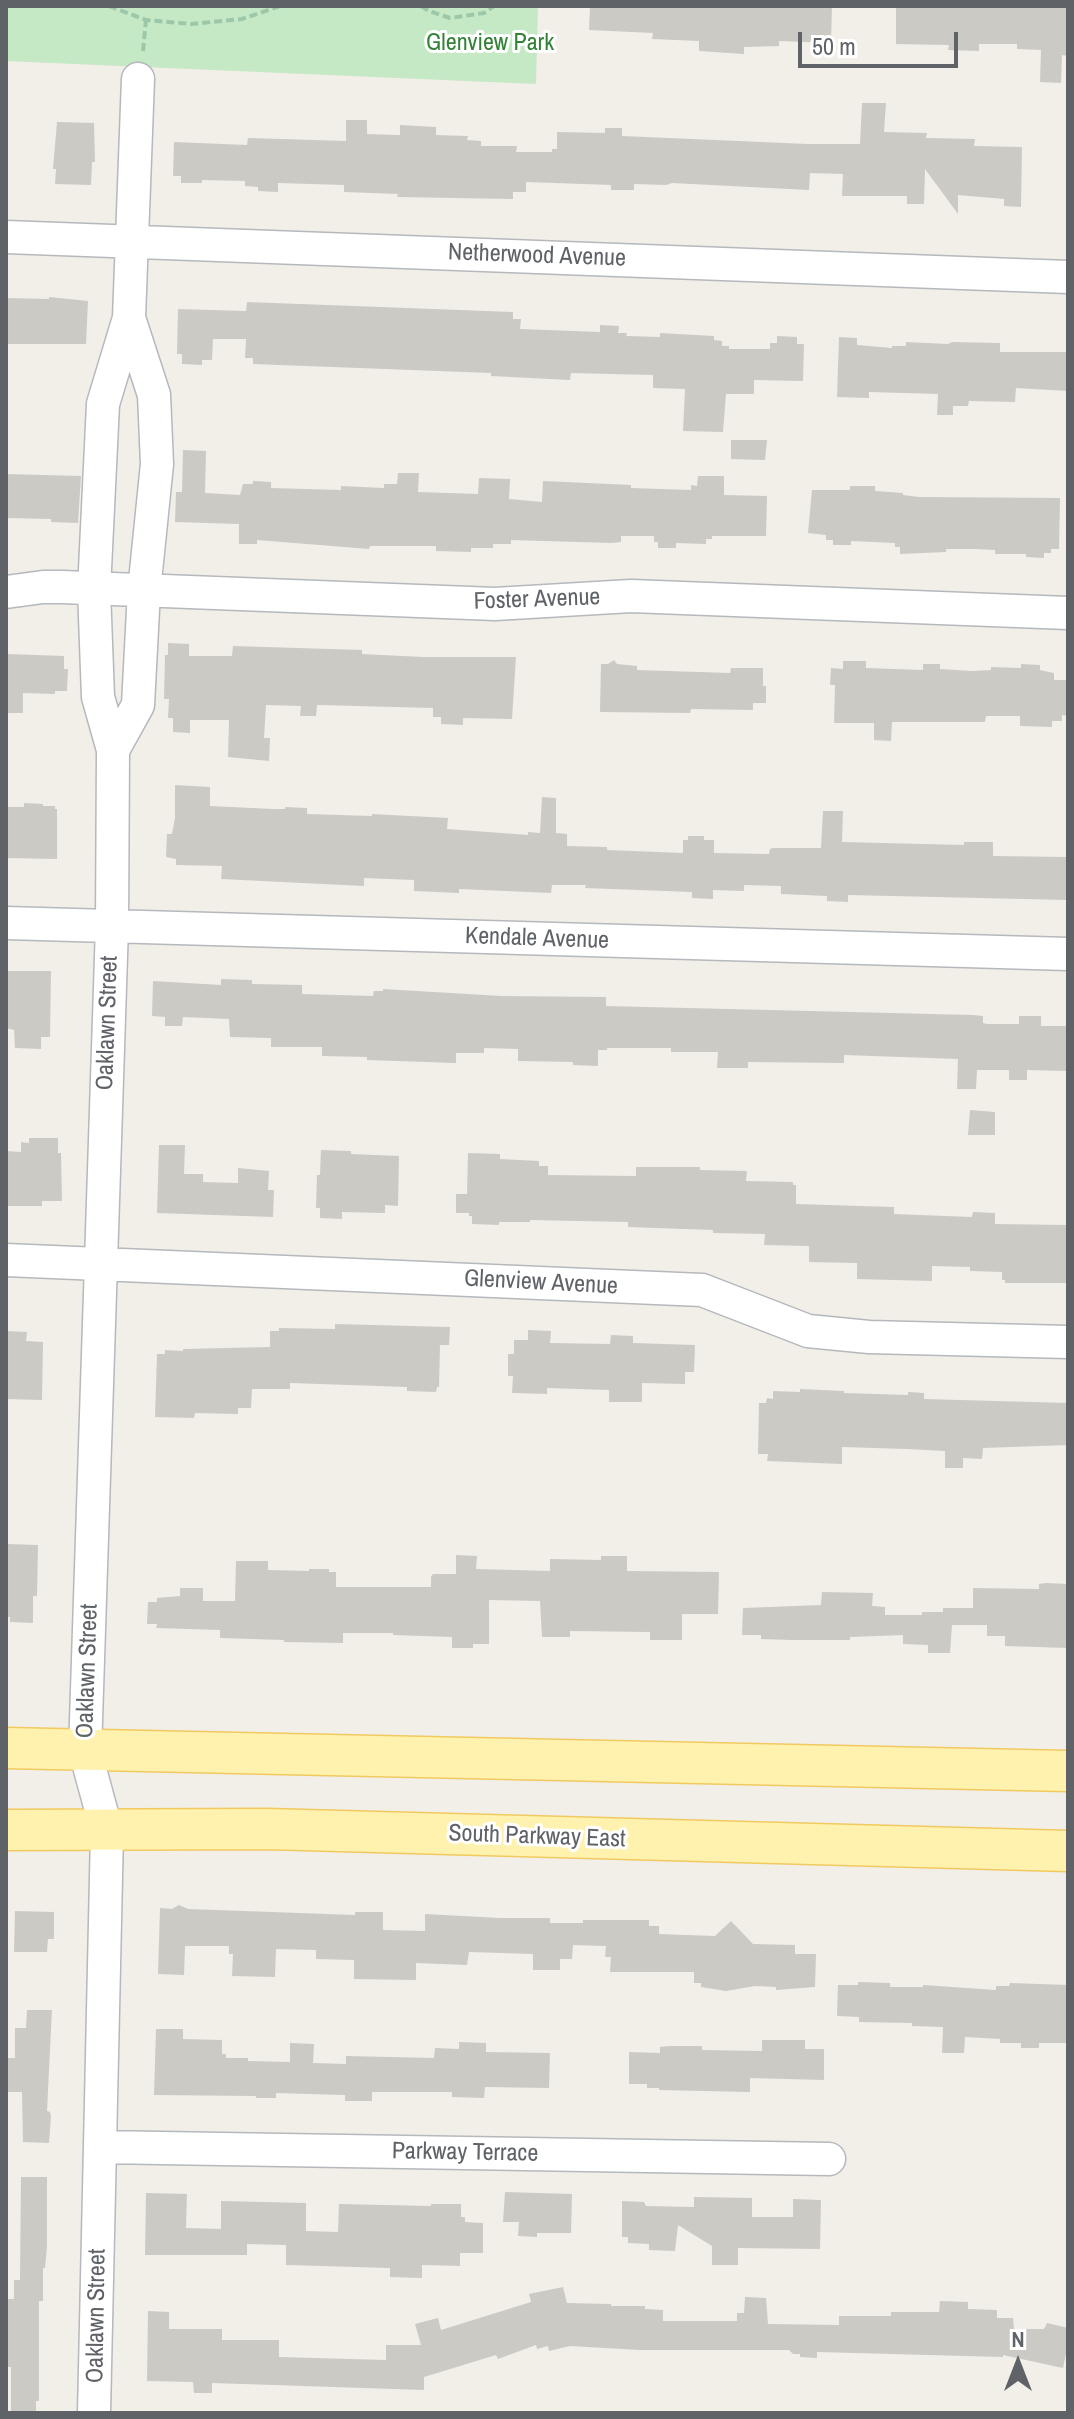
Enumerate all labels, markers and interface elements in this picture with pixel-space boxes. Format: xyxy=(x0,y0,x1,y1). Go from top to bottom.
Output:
scale bar xyxy=(802,16,962,66)
park label: Glenview Park xyxy=(426,30,554,58)
text: 50 m xyxy=(812,30,856,62)
street label: Netherwood Avenue xyxy=(448,239,626,273)
street label: Foster Avenue xyxy=(473,583,601,617)
street label: Kendale Avenue xyxy=(464,922,610,956)
street label: Oaklawn Street xyxy=(91,955,125,1091)
street label: Glenview Avenue xyxy=(463,1265,619,1301)
street label: Oaklawn Street xyxy=(71,1603,105,1739)
street label: South Parkway East xyxy=(448,1820,626,1854)
street label: Parkway Terrace xyxy=(391,2137,539,2169)
street label: Oaklawn Street xyxy=(81,2248,113,2384)
north arrow xyxy=(978,2323,1058,2403)
text: N xyxy=(1011,2324,1025,2354)

